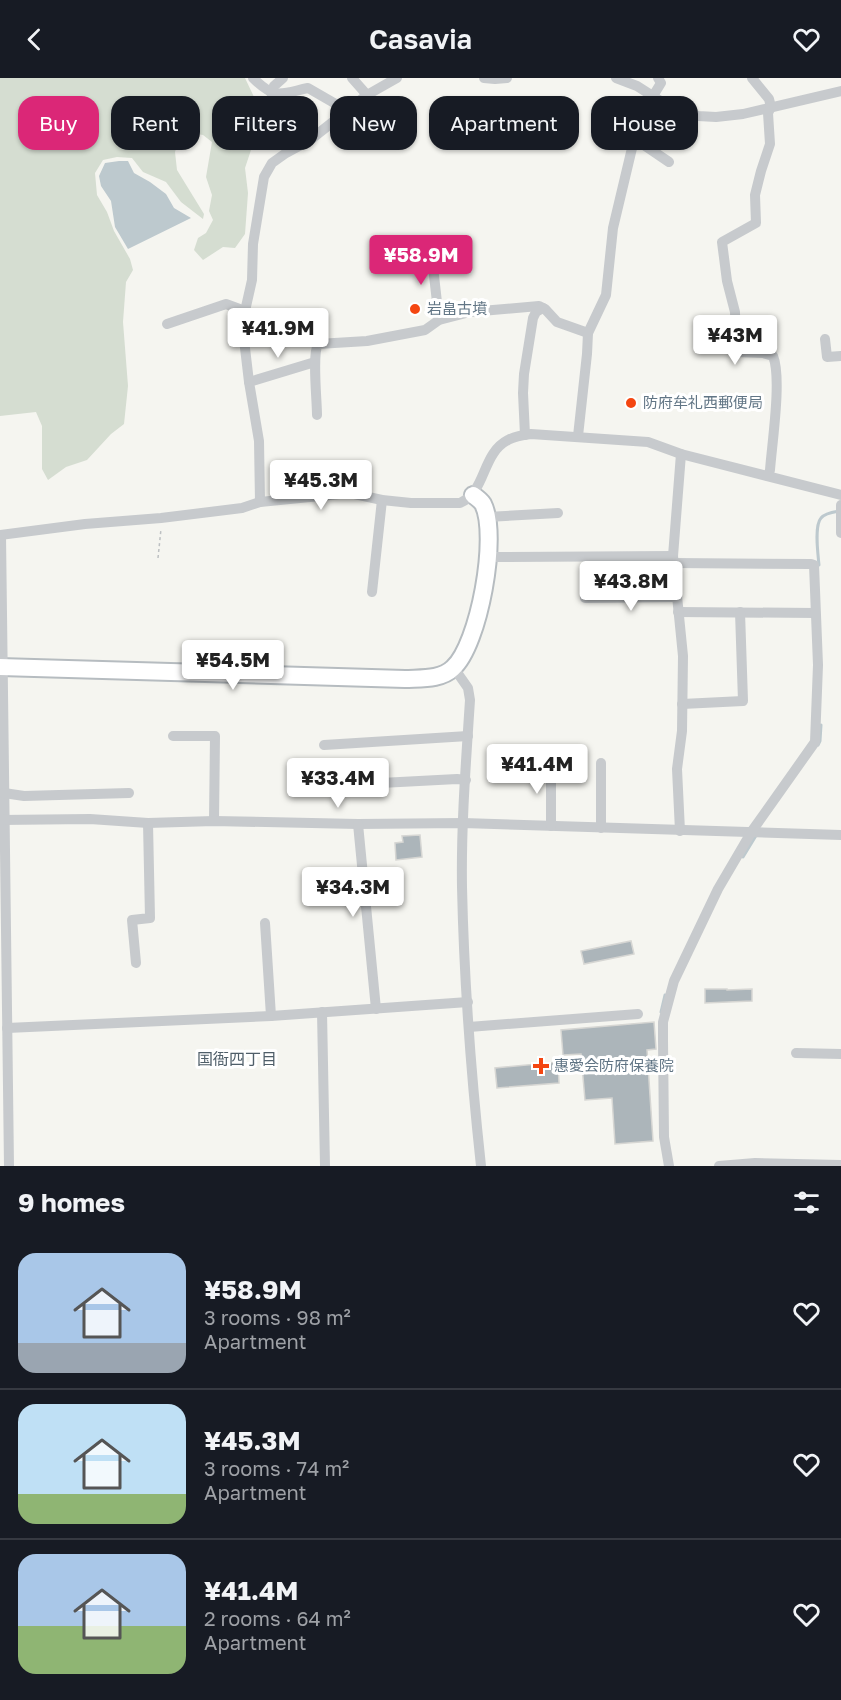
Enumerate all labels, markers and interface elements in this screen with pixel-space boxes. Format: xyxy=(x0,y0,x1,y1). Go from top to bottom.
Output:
icon: back xyxy=(18,23,51,56)
text: Casavia xyxy=(369,23,472,55)
icon: heart xyxy=(790,23,823,56)
chip: Buy xyxy=(18,96,99,150)
chip: Rent xyxy=(111,96,200,150)
chip: Filters xyxy=(212,96,318,150)
chip: New xyxy=(330,96,417,150)
chip: Apartment xyxy=(429,96,579,150)
chip: House xyxy=(591,96,698,150)
pin: ¥58.9M xyxy=(372,235,470,286)
text: ¥58.9M xyxy=(383,242,459,266)
place label: 岩畠古墳 xyxy=(427,299,487,317)
marker: 岩畠古墳 xyxy=(408,302,422,316)
pin: ¥41.9M xyxy=(229,308,327,359)
text: ¥41.9M xyxy=(242,315,314,339)
pin: ¥43M xyxy=(699,315,771,366)
text: ¥43M xyxy=(707,322,763,346)
place label: 防府牟礼西郵便局 xyxy=(643,393,763,411)
marker: 防府牟礼西郵便局 xyxy=(624,396,638,410)
pin: ¥45.3M xyxy=(272,460,370,511)
text: ¥45.3M xyxy=(284,467,358,491)
pin: ¥43.8M xyxy=(582,561,680,612)
text: ¥43.8M xyxy=(594,568,668,592)
pin: ¥54.5M xyxy=(184,640,282,691)
text: ¥54.5M xyxy=(196,647,270,671)
pin: ¥41.4M xyxy=(488,744,586,795)
text: ¥41.4M xyxy=(501,751,573,775)
pin: ¥33.4M xyxy=(289,758,387,809)
text: ¥33.4M xyxy=(301,765,375,789)
pin: ¥34.3M xyxy=(304,867,402,918)
text: ¥34.3M xyxy=(316,874,390,898)
district label: 国衙四丁目 xyxy=(197,1049,277,1069)
place label: 惠愛会防府保養院 xyxy=(554,1056,674,1074)
marker: 惠愛会防府保養院 xyxy=(532,1057,550,1075)
icon: filters xyxy=(790,1186,823,1219)
text: 9 homes xyxy=(18,1187,125,1218)
text: ¥58.9M xyxy=(204,1274,302,1305)
icon: home xyxy=(66,1277,138,1349)
icon: heart xyxy=(790,1297,823,1330)
text: 3 rooms · 98 m² xyxy=(204,1305,351,1329)
text: Apartment xyxy=(204,1329,307,1353)
text: ¥45.3M xyxy=(204,1425,301,1456)
icon: home xyxy=(66,1428,138,1500)
icon: heart xyxy=(790,1448,823,1481)
text: 3 rooms · 74 m² xyxy=(204,1456,349,1480)
text: Apartment xyxy=(204,1480,307,1504)
text: ¥41.4M xyxy=(204,1575,299,1606)
icon: home xyxy=(66,1578,138,1650)
icon: heart xyxy=(790,1598,823,1631)
text: 2 rooms · 64 m² xyxy=(204,1606,351,1630)
text: Apartment xyxy=(204,1630,307,1654)

